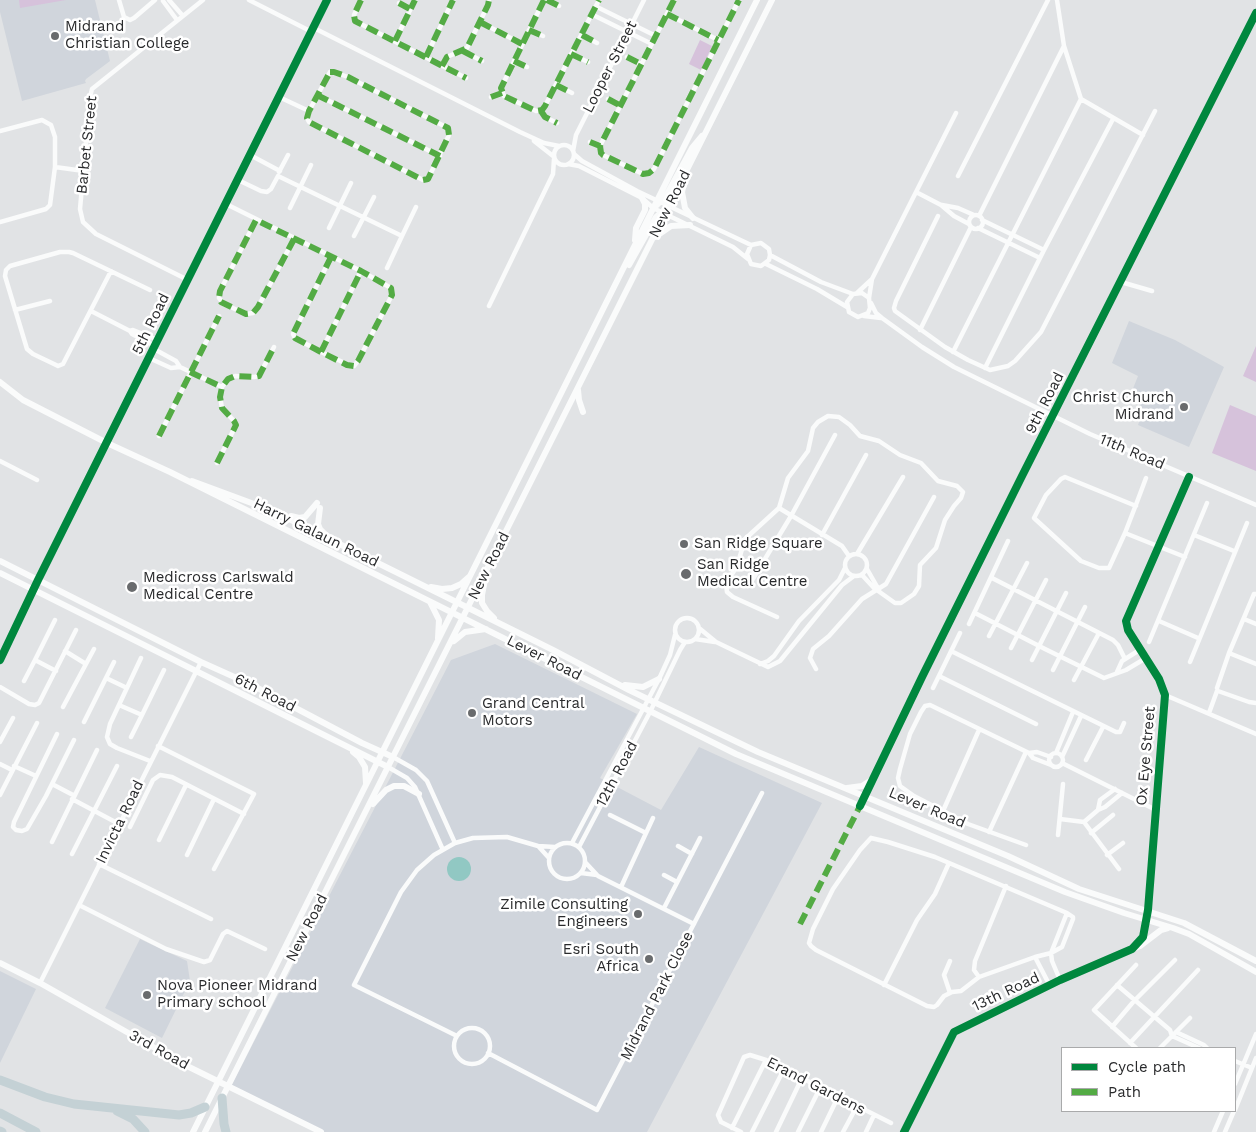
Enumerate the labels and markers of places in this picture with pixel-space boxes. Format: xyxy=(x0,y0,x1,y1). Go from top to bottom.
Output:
place label: Midrand Christian College xyxy=(65,18,190,53)
marker: Midrand Christian College xyxy=(49,30,61,42)
place label: Christ Church Midrand xyxy=(1073,389,1174,424)
marker: Christ Church Midrand xyxy=(1178,401,1190,413)
place label: San Ridge Square xyxy=(694,535,823,553)
marker: San Ridge Square xyxy=(678,538,690,550)
place label: San Ridge Medical Centre xyxy=(697,556,807,591)
marker: San Ridge Medical Centre xyxy=(679,567,693,581)
place label: Medicross Carlswald Medical Centre xyxy=(143,569,294,604)
marker: Medicross Carlswald Medical Centre xyxy=(125,580,139,594)
place label: Grand Central Motors xyxy=(482,695,584,730)
marker: Grand Central Motors xyxy=(466,707,478,719)
place label: Zimile Consulting Engineers xyxy=(500,896,628,931)
marker: Zimile Consulting Engineers xyxy=(632,908,644,920)
place label: Esri South Africa xyxy=(563,941,639,976)
marker: Esri South Africa xyxy=(643,953,655,965)
place label: Nova Pioneer Midrand Primary school xyxy=(157,977,317,1012)
marker: Nova Pioneer Midrand Primary school xyxy=(141,989,153,1001)

